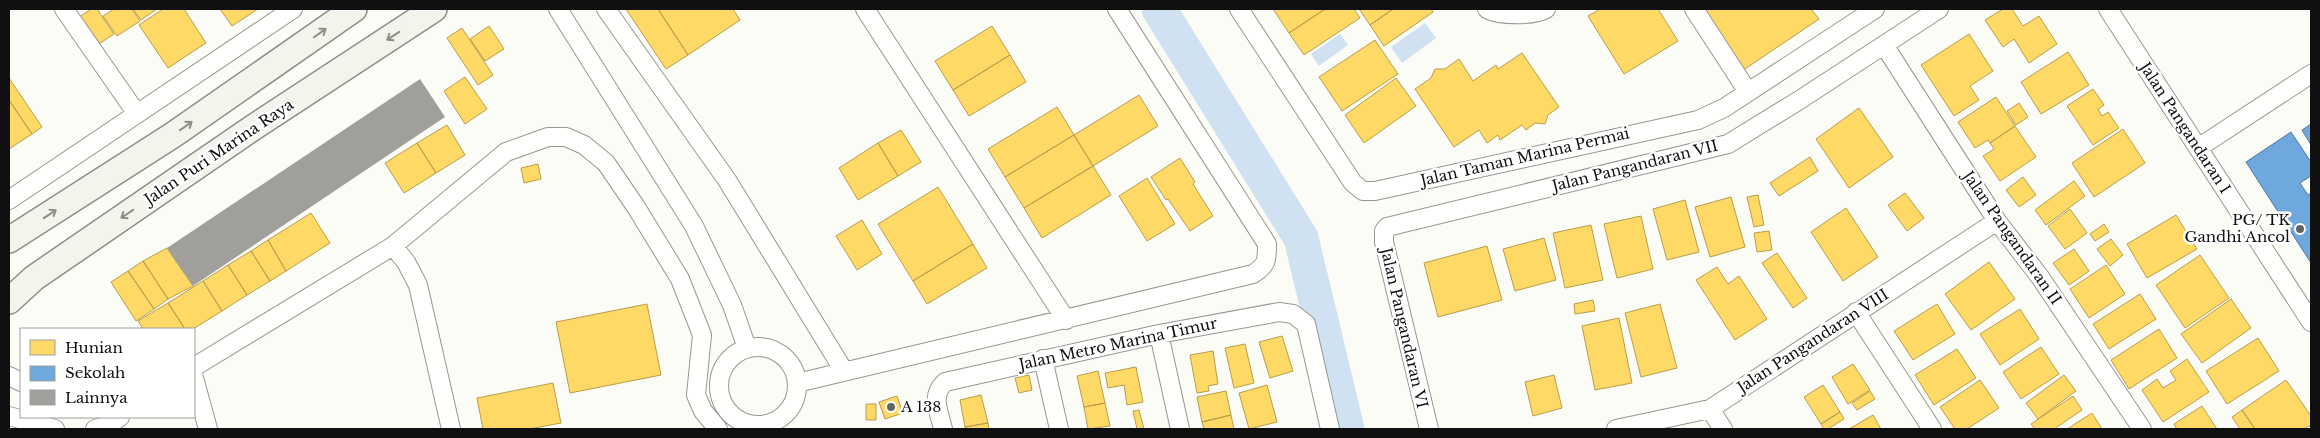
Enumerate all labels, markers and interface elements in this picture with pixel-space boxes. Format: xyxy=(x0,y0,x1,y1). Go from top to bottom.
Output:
one-way arrow xyxy=(313,28,327,38)
one-way arrow xyxy=(386,30,400,41)
street label: Jalan Pangandaran I xyxy=(2135,57,2235,197)
street label: Jalan Puri Marina Raya xyxy=(139,94,297,210)
one-way arrow xyxy=(179,121,193,131)
street label: Jalan Taman Marina Permai xyxy=(1417,123,1631,190)
street label: Jalan Pangandaran VII xyxy=(1548,136,1720,196)
street label: Jalan Pangandaran II xyxy=(1958,166,2066,308)
one-way arrow xyxy=(42,209,56,219)
one-way arrow xyxy=(120,209,134,219)
place label: PG/ TK Gandhi Ancol xyxy=(2184,210,2290,246)
marker: PG/ TK Gandhi Ancol xyxy=(2294,223,2306,235)
street label: Jalan Pangandaran VI xyxy=(1376,244,1432,410)
street label: Jalan Pangandaran VIII xyxy=(1732,285,1892,398)
street label: Jalan Metro Marina Timur xyxy=(1015,313,1220,374)
legend xyxy=(20,328,195,418)
text: Hunian xyxy=(65,338,123,357)
text: Sekolah xyxy=(65,363,125,382)
text: Lainnya xyxy=(65,388,128,407)
place label: A 138 xyxy=(900,397,941,416)
marker: A 138 xyxy=(885,401,897,413)

